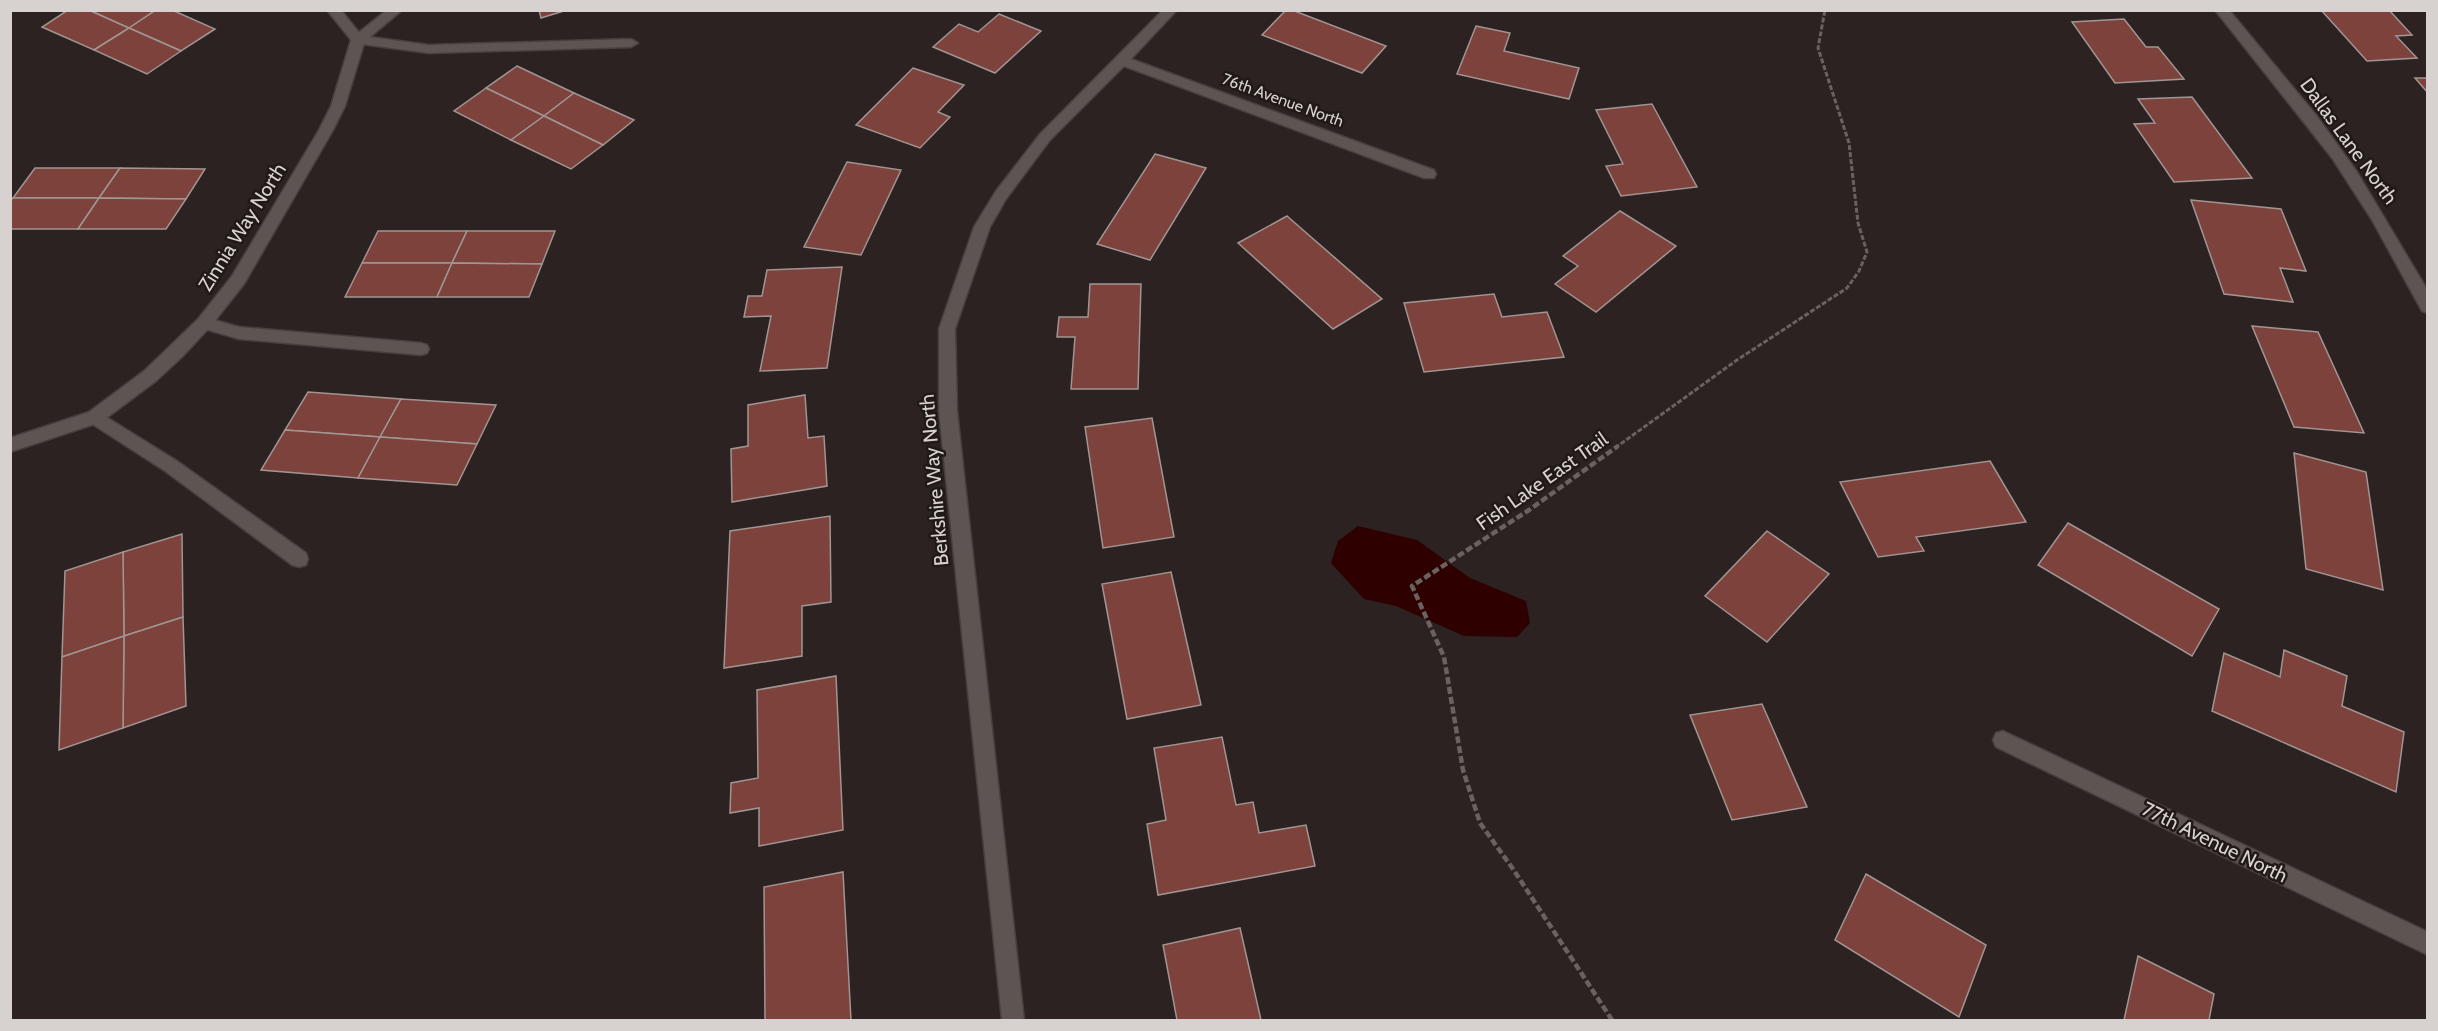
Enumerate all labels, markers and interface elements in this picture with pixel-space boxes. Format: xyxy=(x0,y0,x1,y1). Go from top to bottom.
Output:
street label: 76th Avenue North xyxy=(1220,69,1346,131)
street label: Dallas Lane North xyxy=(2295,73,2403,209)
street label: Zinnia Way North xyxy=(193,159,291,295)
street label: Berkshire Way North xyxy=(915,393,953,567)
street label: Fish Lake East Trail xyxy=(1472,427,1613,535)
street label: 77th Avenue North xyxy=(2138,796,2292,888)

